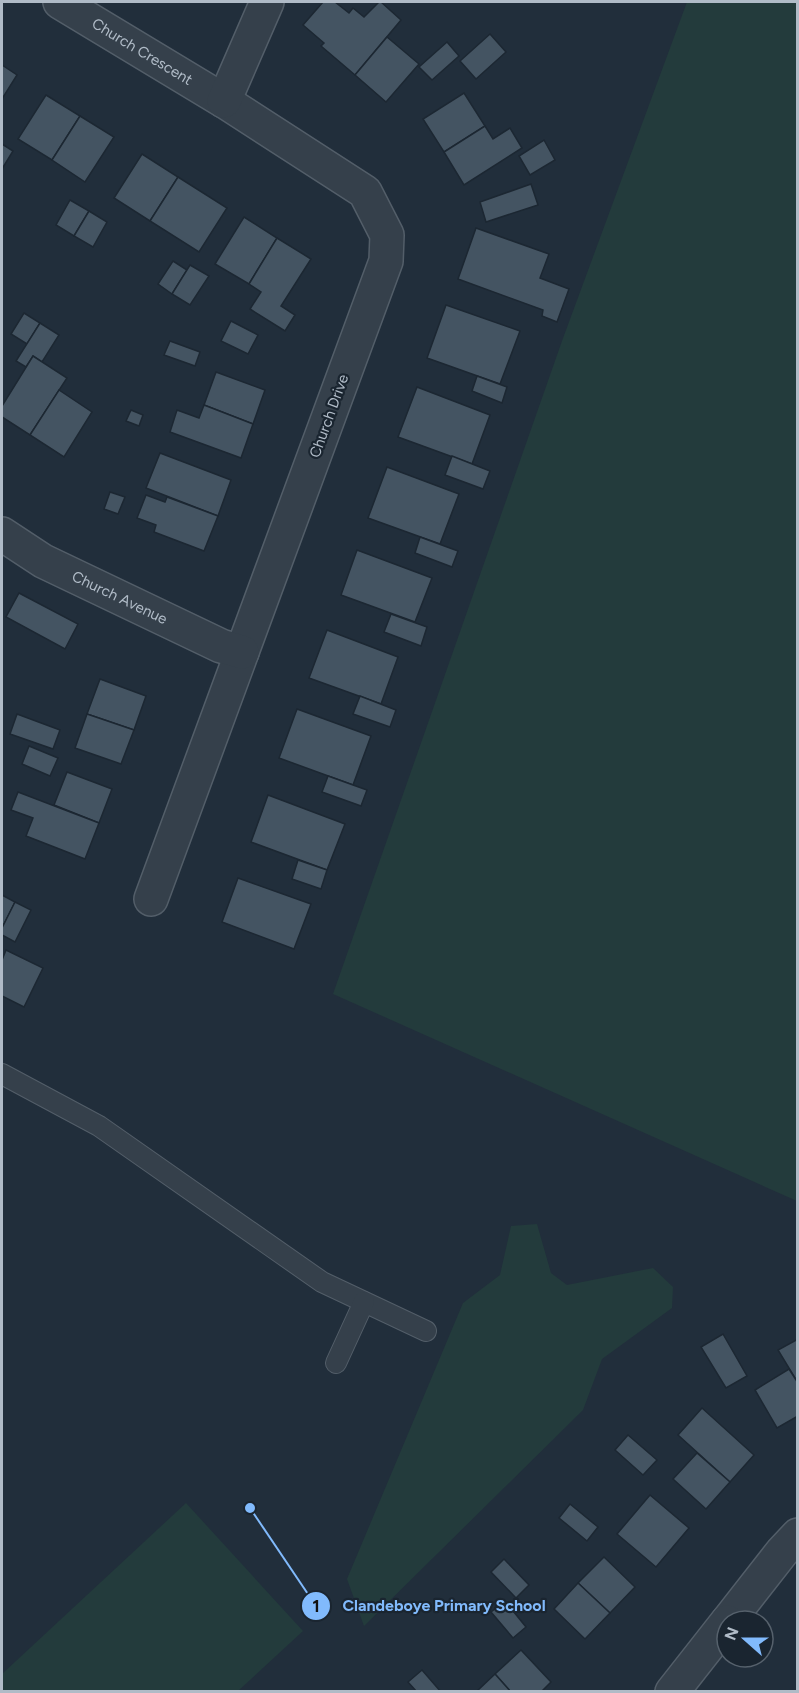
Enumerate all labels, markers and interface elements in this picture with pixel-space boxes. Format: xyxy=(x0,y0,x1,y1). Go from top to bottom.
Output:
street label: Church Crescent xyxy=(89,14,196,89)
street label: Church Drive xyxy=(306,372,352,460)
street label: Church Avenue xyxy=(69,567,170,628)
callout: Clandeboye Primary School xyxy=(301,1589,558,1623)
text: 1 xyxy=(312,1595,320,1617)
text: Clandeboye Primary School xyxy=(342,1596,546,1615)
north arrow xyxy=(715,1609,775,1669)
text: N xyxy=(720,1625,743,1643)

